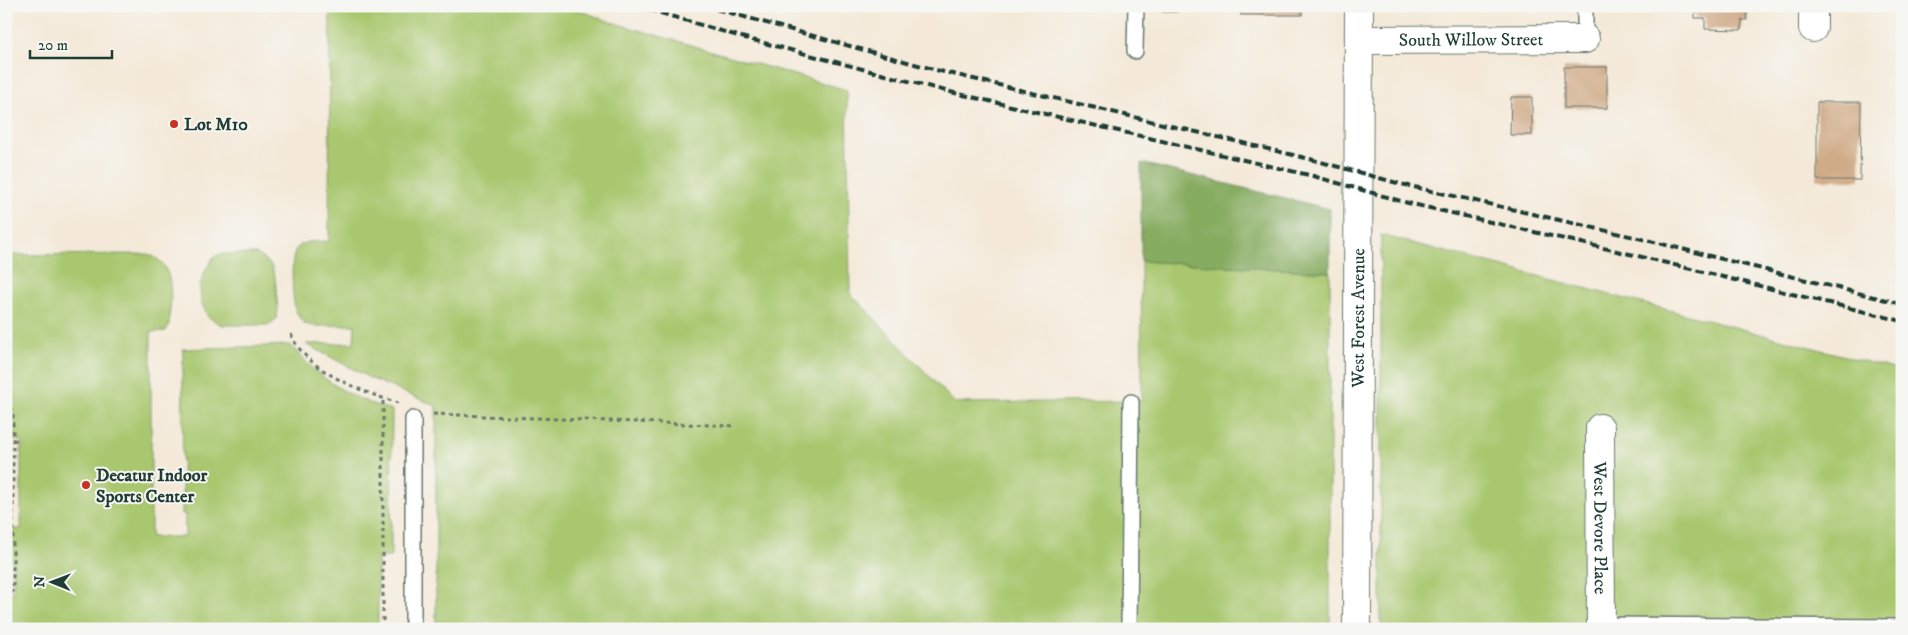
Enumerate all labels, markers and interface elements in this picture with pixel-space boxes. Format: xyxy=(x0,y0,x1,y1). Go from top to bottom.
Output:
scale bar xyxy=(30,28,112,60)
street label: South Willow Street xyxy=(1399,29,1544,52)
text: 20 m xyxy=(38,36,68,55)
place label: Lot M10 xyxy=(184,114,248,136)
marker: Lot M10 xyxy=(168,118,180,130)
street label: West Forest Avenue xyxy=(1348,248,1370,389)
street label: West Devore Place xyxy=(1588,461,1611,594)
place label: Decatur Indoor Sports Center xyxy=(96,465,207,508)
marker: Decatur Indoor Sports Center xyxy=(80,479,92,491)
north arrow xyxy=(28,558,78,608)
text: N xyxy=(31,575,49,588)

